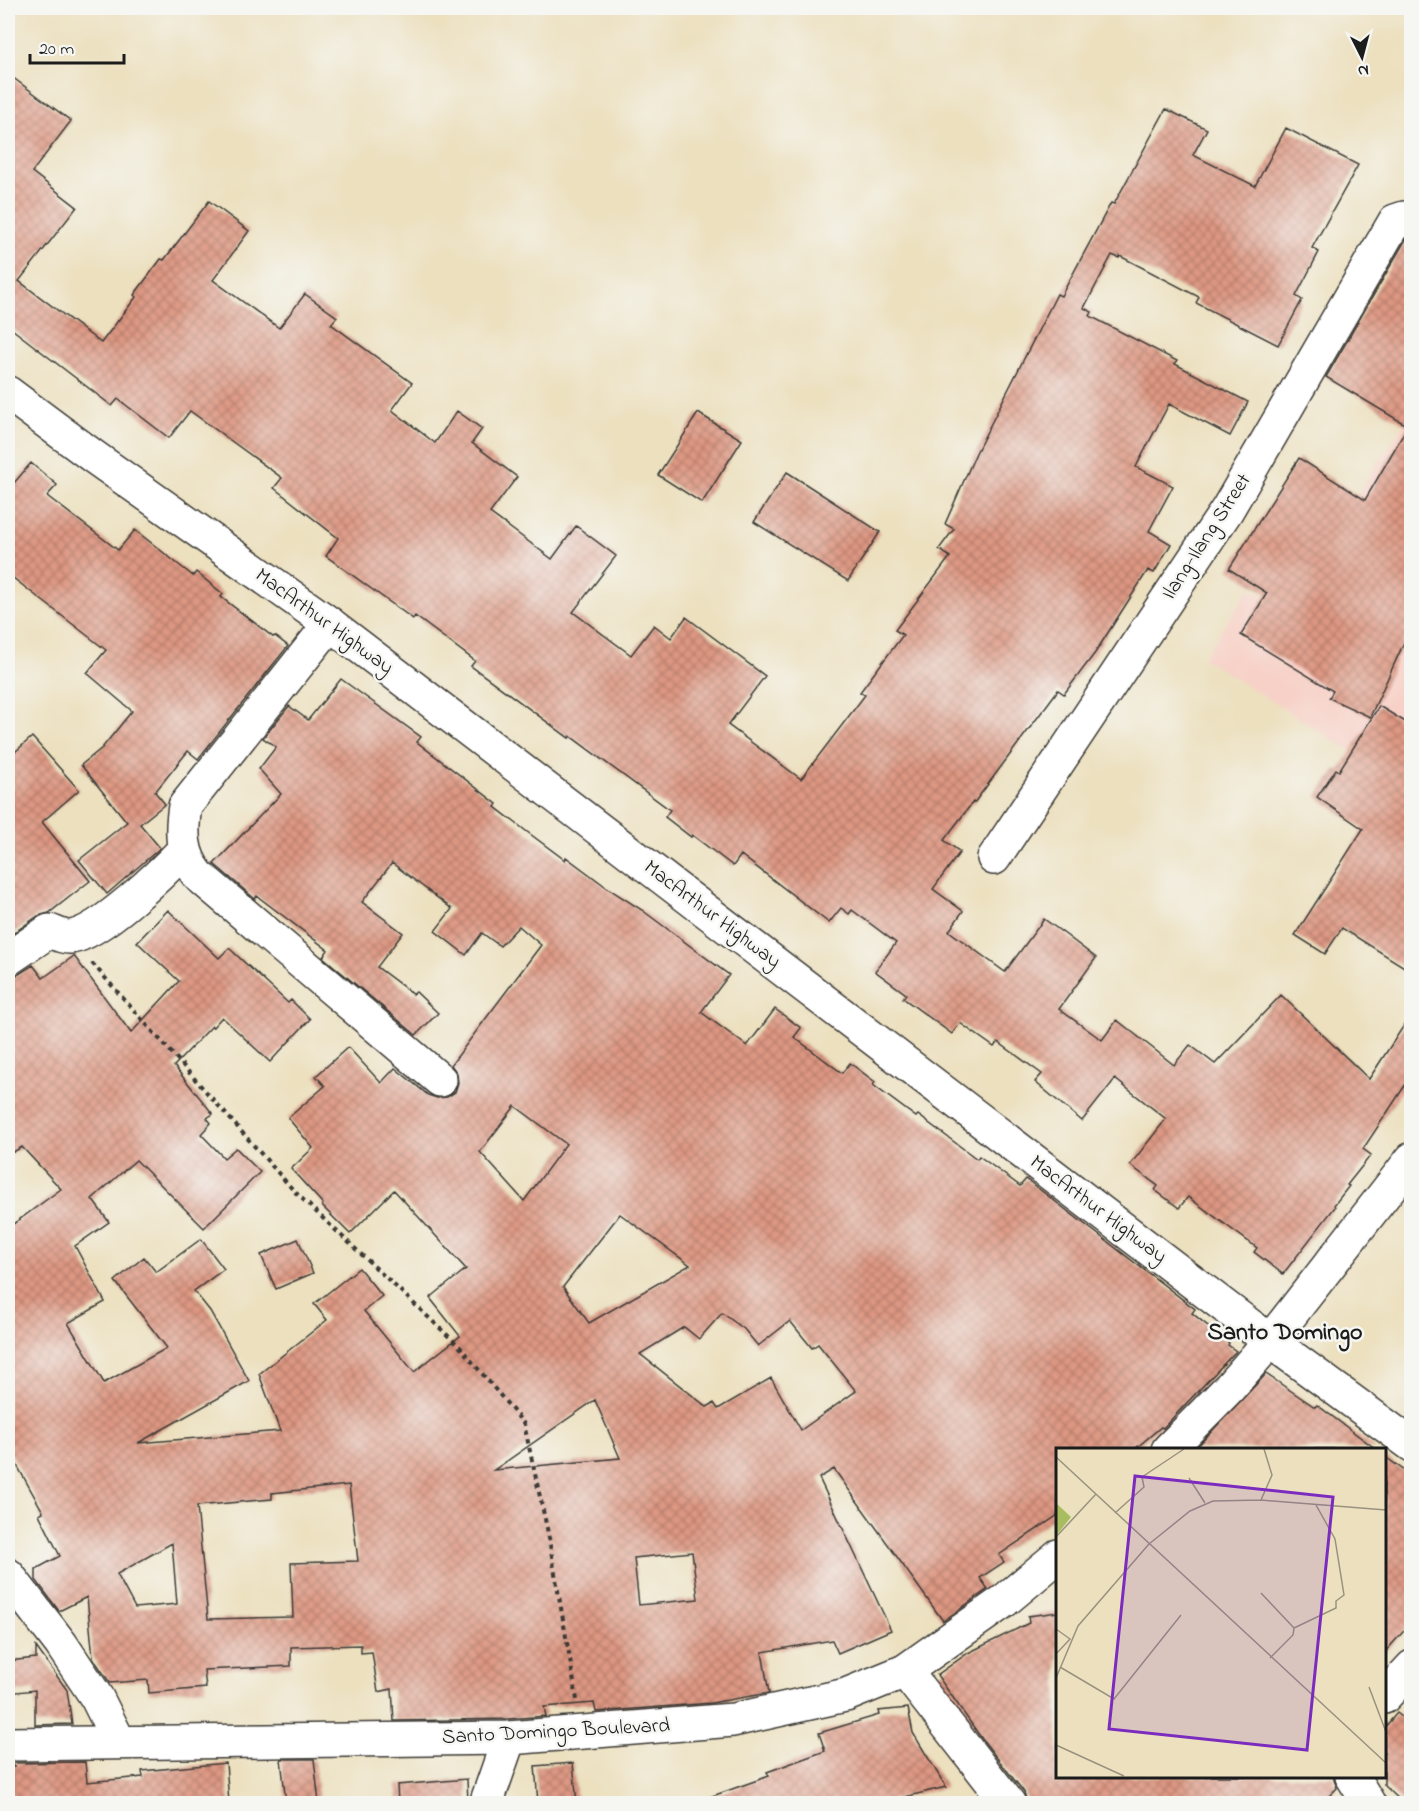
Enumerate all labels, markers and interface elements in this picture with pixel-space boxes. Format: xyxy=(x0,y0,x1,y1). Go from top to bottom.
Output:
scale bar xyxy=(30,27,124,65)
north arrow xyxy=(1332,27,1392,87)
text: 20 m xyxy=(39,37,74,63)
text: N xyxy=(1357,57,1370,82)
street label: Ilang-Ilang Street xyxy=(1155,468,1261,607)
street label: MacArthur Highway xyxy=(247,561,400,684)
street label: MacArthur Highway xyxy=(636,853,787,978)
street label: MacArthur Highway xyxy=(1022,1148,1173,1273)
district label: Santo Domingo xyxy=(1208,1316,1362,1352)
inset map xyxy=(1056,1448,1386,1778)
street label: Santo Domingo Boulevard xyxy=(441,1711,671,1755)

